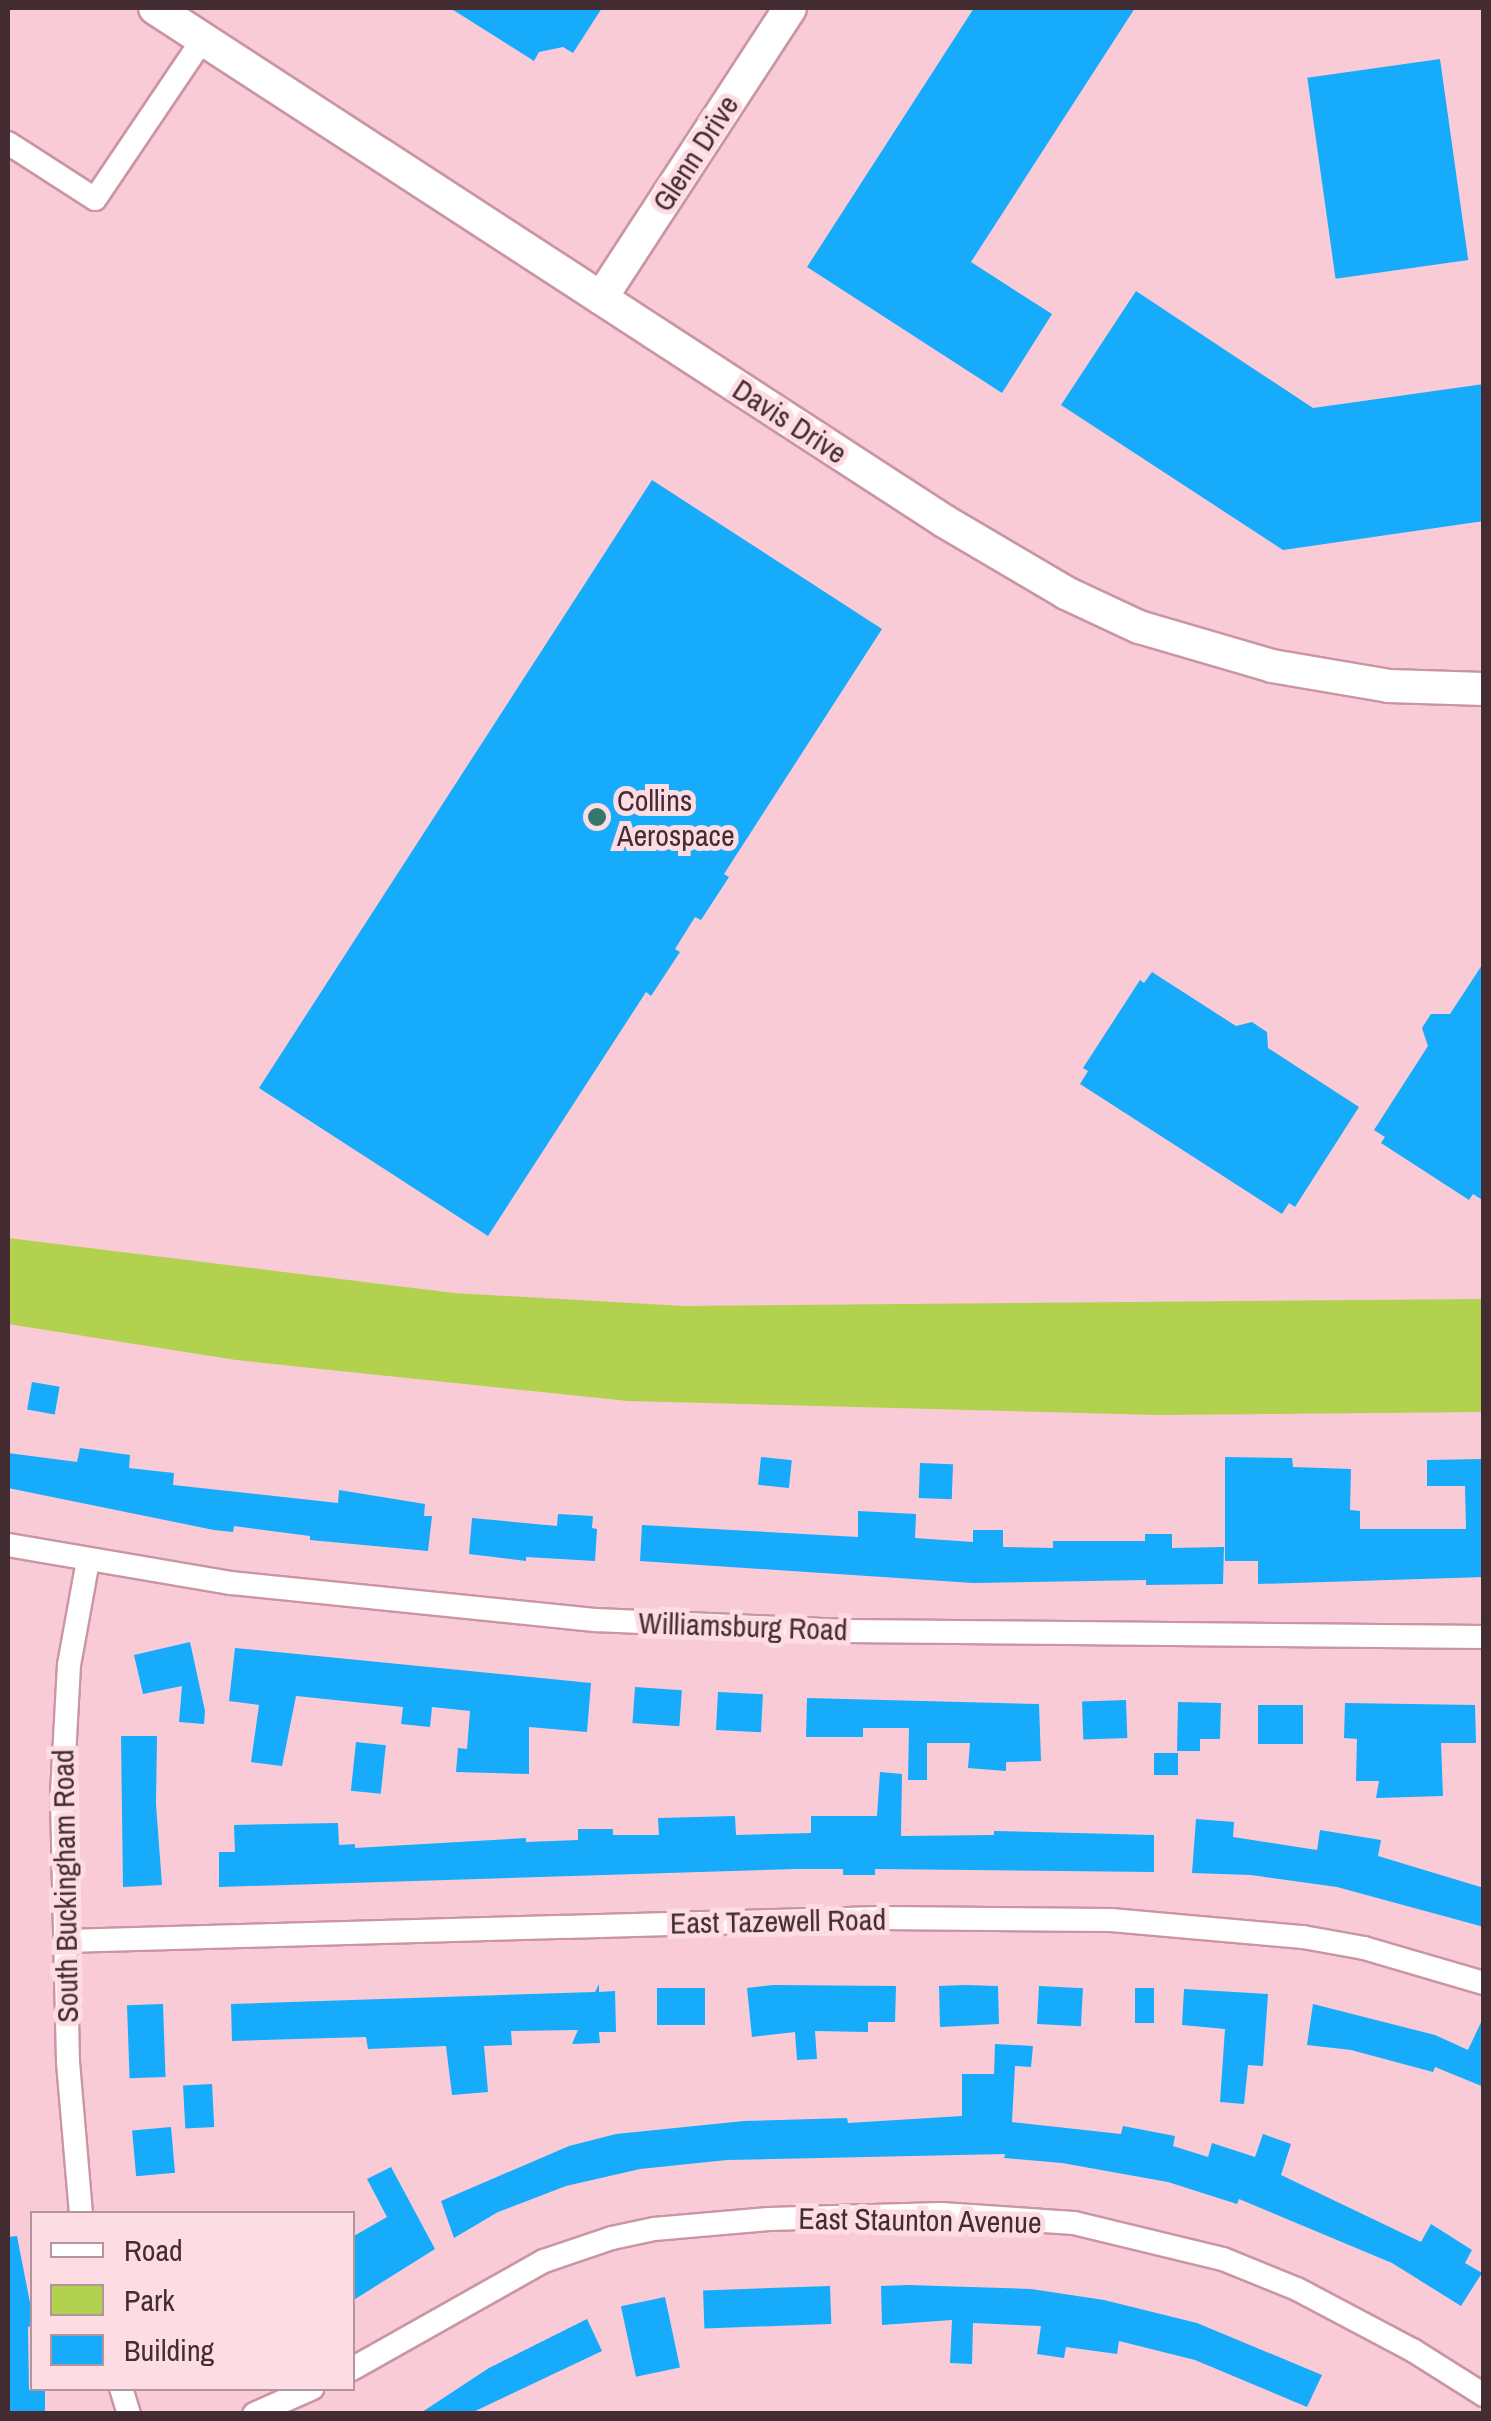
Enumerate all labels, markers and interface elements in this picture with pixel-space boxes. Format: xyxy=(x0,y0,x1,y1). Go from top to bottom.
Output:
street label: Glenn Drive xyxy=(644,88,746,218)
street label: Davis Drive xyxy=(726,371,854,471)
place label: Collins Aerospace xyxy=(617,782,735,852)
marker: Collins Aerospace xyxy=(586,806,608,828)
street label: Williamsburg Road xyxy=(638,1604,848,1648)
street label: South Buckingham Road xyxy=(45,1749,85,2023)
street label: East Tazewell Road xyxy=(669,1901,887,1941)
street label: East Staunton Avenue xyxy=(797,2200,1043,2240)
legend xyxy=(30,2211,355,2391)
text: Road xyxy=(124,2230,183,2270)
text: Park xyxy=(124,2280,175,2320)
text: Building xyxy=(124,2330,214,2370)

